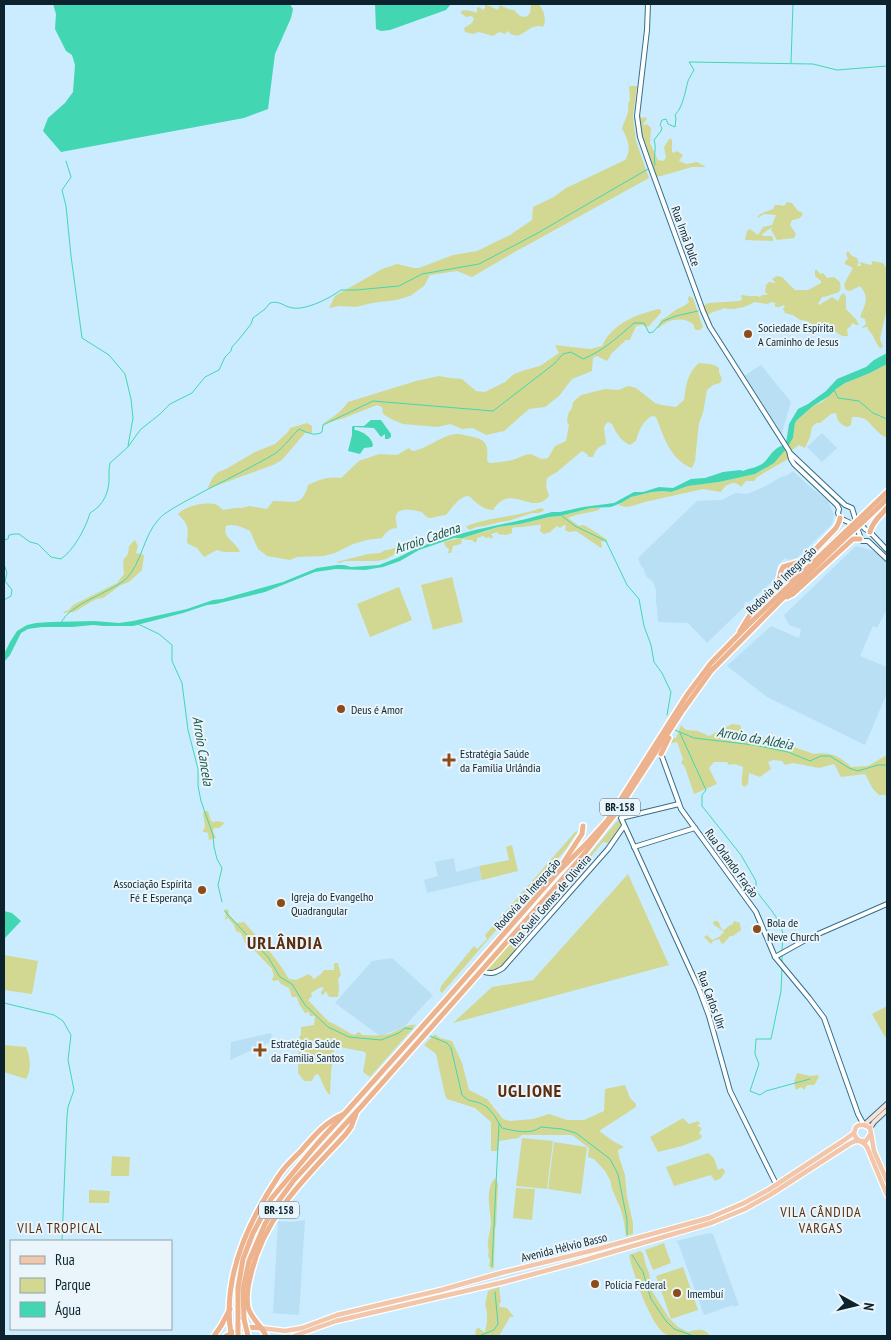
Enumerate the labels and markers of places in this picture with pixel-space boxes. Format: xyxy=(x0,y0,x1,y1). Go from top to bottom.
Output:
place label: Sociedade Espírita A Caminho de Jesus xyxy=(758,320,839,349)
marker: Sociedade Espírita A Caminho de Jesus xyxy=(742,328,754,340)
place label: Deus é Amor xyxy=(351,702,404,717)
marker: Deus é Amor xyxy=(335,703,347,715)
place label: Estratégia Saúde da Família Urlândia xyxy=(460,746,541,775)
marker: Estratégia Saúde da Família Urlândia xyxy=(442,753,456,767)
place label: Associação Espírita Fé E Esperança xyxy=(114,876,192,905)
marker: Associação Espírita Fé E Esperança xyxy=(196,884,208,896)
place label: Igreja do Evangelho Quadrangular xyxy=(291,889,373,918)
marker: Igreja do Evangelho Quadrangular xyxy=(275,897,287,909)
place label: Bola de Neve Church xyxy=(767,915,819,944)
marker: Bola de Neve Church xyxy=(751,923,763,935)
place label: Estratégia Saúde da Família Santos xyxy=(271,1036,344,1065)
marker: Estratégia Saúde da Família Santos xyxy=(253,1043,267,1057)
place label: Polícia Federal xyxy=(605,1277,666,1292)
marker: Polícia Federal xyxy=(589,1278,601,1290)
place label: Imembuí xyxy=(687,1286,724,1301)
marker: Imembuí xyxy=(671,1287,683,1299)

